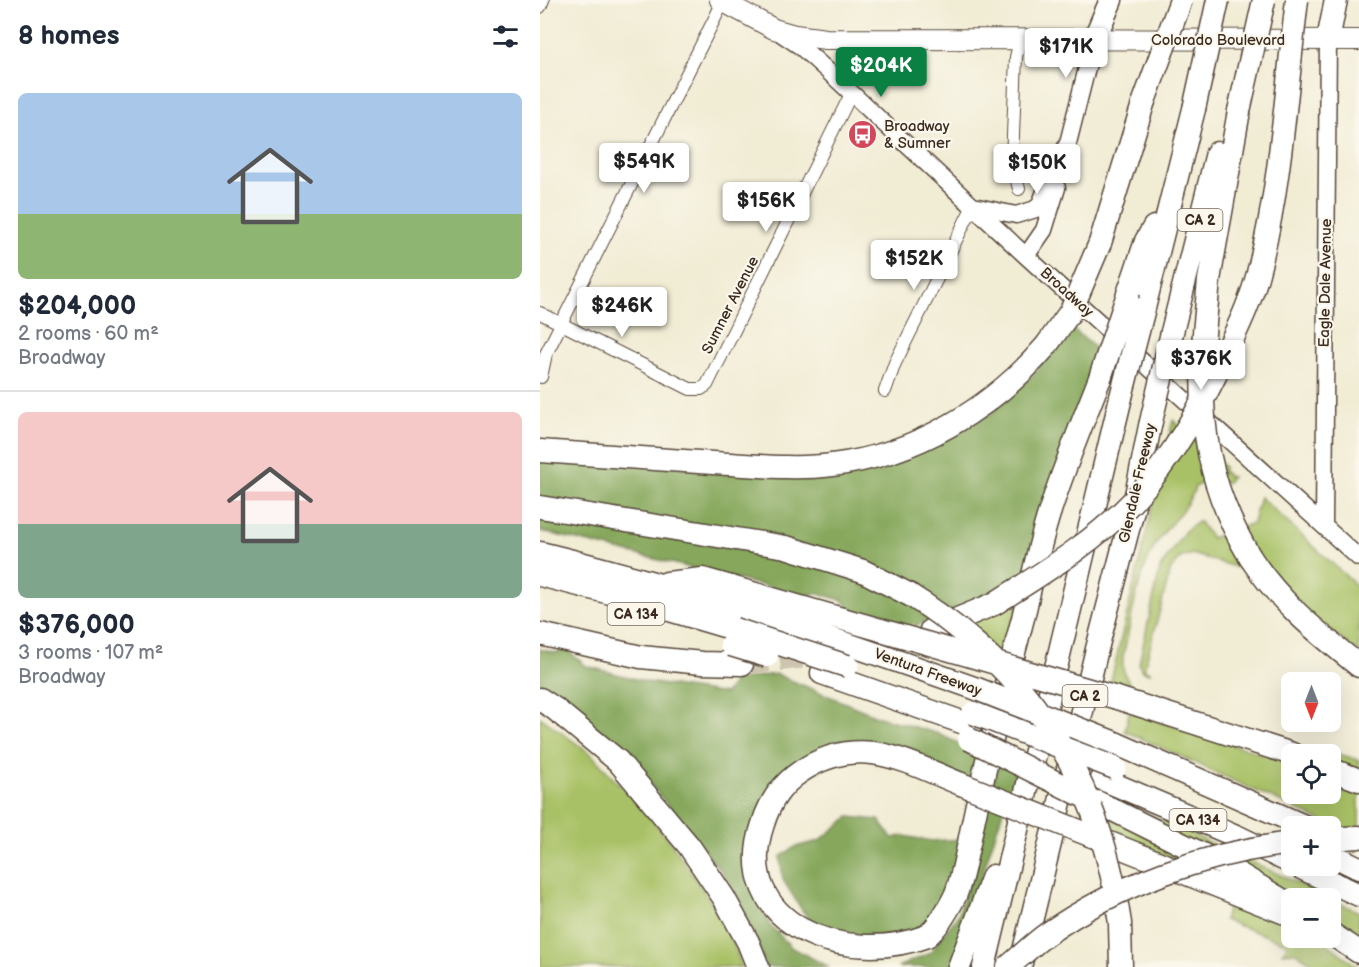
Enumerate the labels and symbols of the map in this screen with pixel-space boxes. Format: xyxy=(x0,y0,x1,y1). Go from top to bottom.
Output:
pin: $171K xyxy=(1024,28,1108,79)
street label: Colorado Boulevard xyxy=(1151,31,1285,50)
pin: $204K xyxy=(839,47,923,98)
place label: Broadway & Sumner xyxy=(884,117,951,153)
bus stop icon: Broadway & Sumner xyxy=(847,119,879,151)
pin: $549K xyxy=(602,143,686,194)
pin: $150K xyxy=(995,144,1079,195)
pin: $156K xyxy=(724,182,808,233)
road number: CA 2 xyxy=(1178,209,1222,231)
street label: Eagle Dale Avenue xyxy=(1315,218,1336,348)
pin: $152K xyxy=(872,240,956,291)
street label: Sumner Avenue xyxy=(698,253,763,357)
street label: Broadway xyxy=(1036,263,1098,322)
pin: $246K xyxy=(580,287,664,338)
pin: $376K xyxy=(1159,340,1243,391)
street label: Glendale Freeway xyxy=(1114,421,1161,545)
road number: CA 134 xyxy=(608,603,664,625)
street label: Ventura Freeway xyxy=(871,644,984,701)
north arrow xyxy=(1281,672,1341,732)
road number: CA 2 xyxy=(1062,685,1108,707)
road number: CA 134 xyxy=(1170,809,1226,831)

